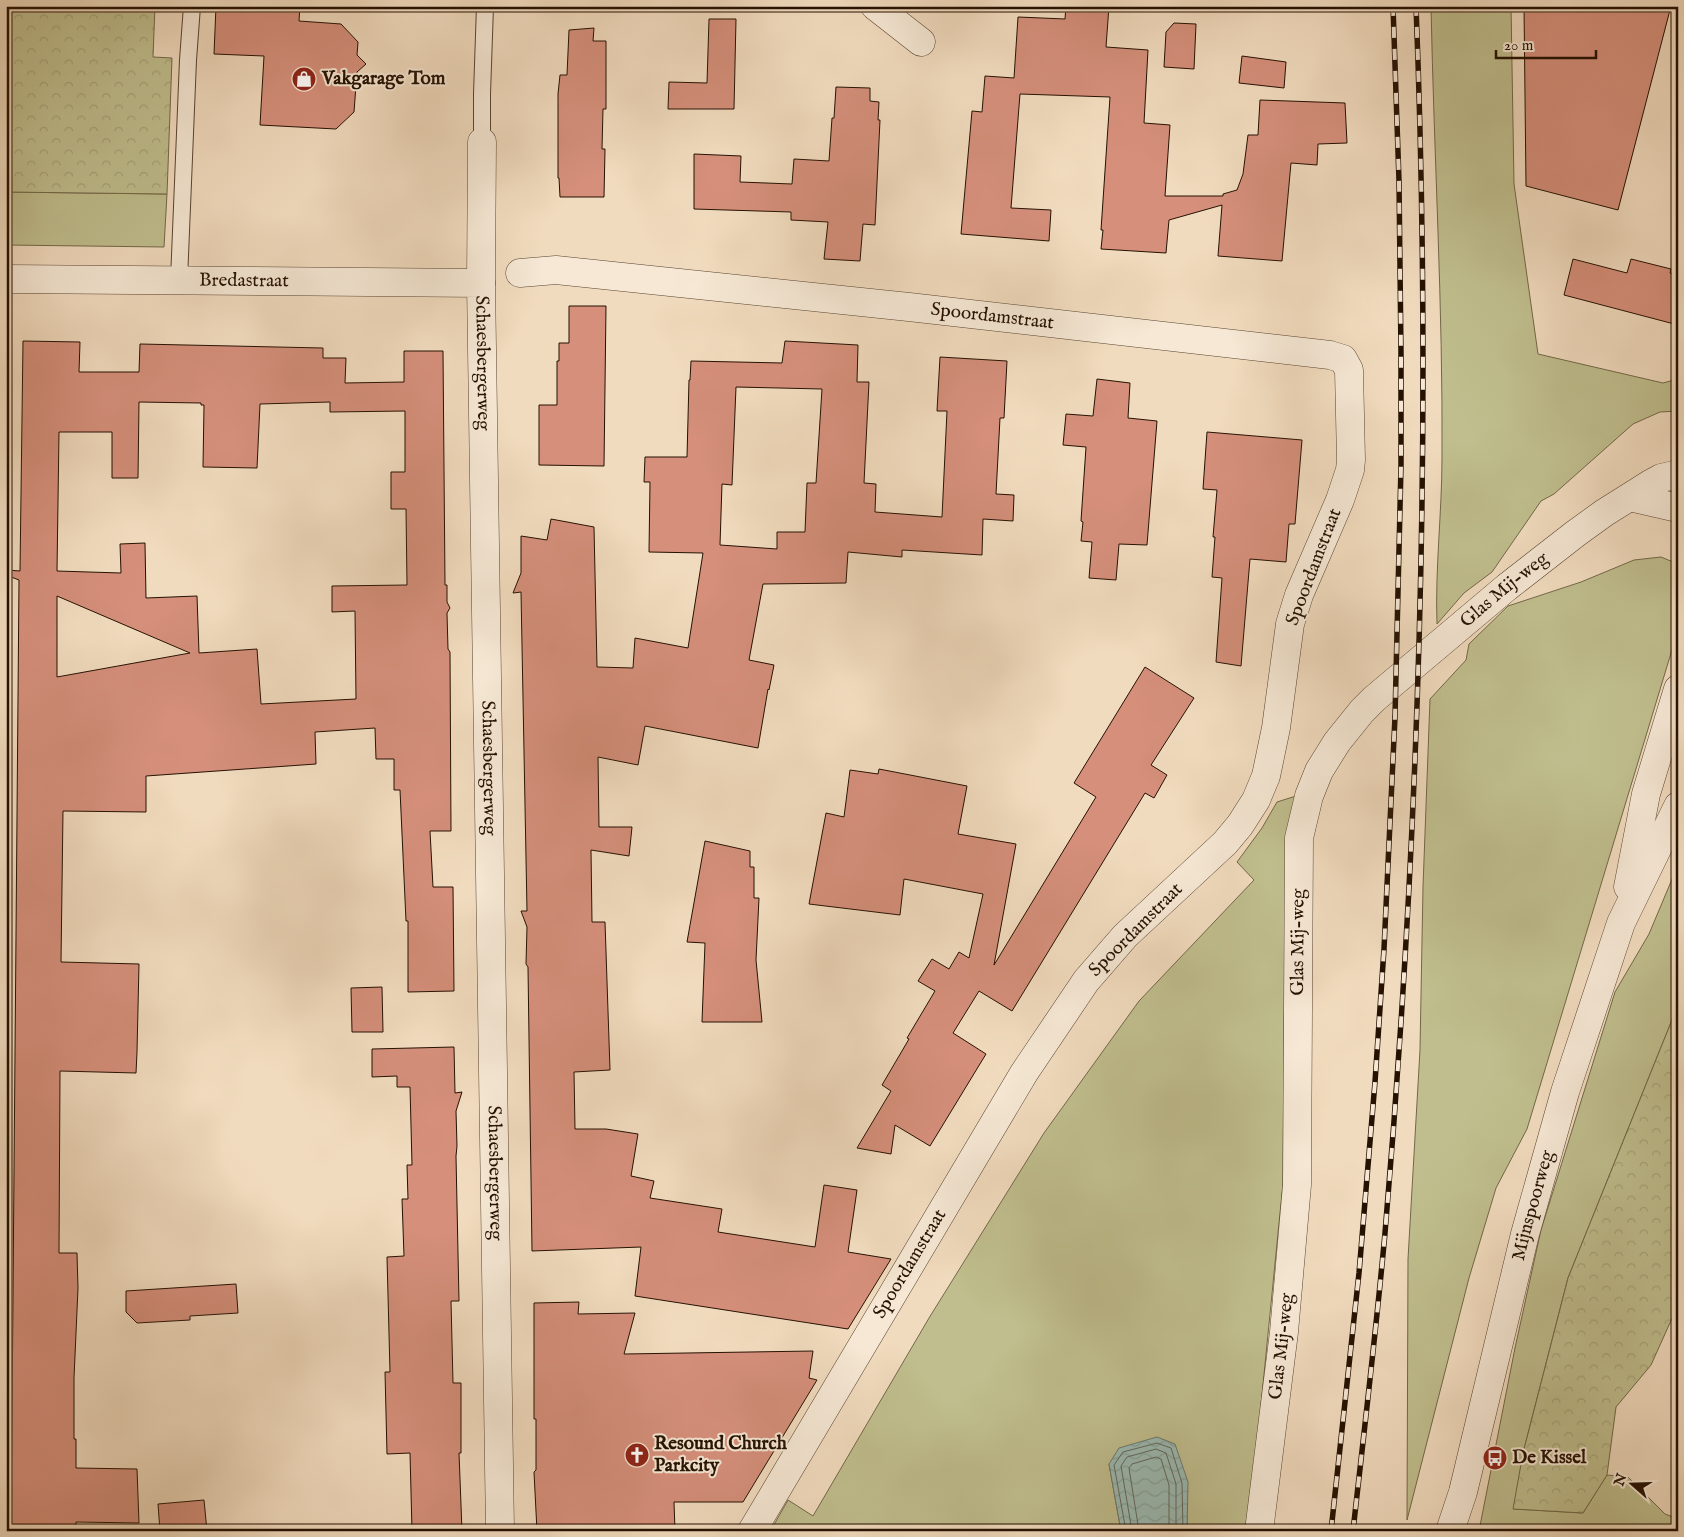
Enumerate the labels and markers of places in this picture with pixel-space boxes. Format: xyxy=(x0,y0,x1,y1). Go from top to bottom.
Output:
shop icon: Vakgarage Tom xyxy=(291,66,317,92)
place label: Vakgarage Tom xyxy=(321,67,446,91)
place label: Resound Church Parkcity xyxy=(654,1432,788,1478)
church icon: Resound Church Parkcity xyxy=(624,1442,650,1468)
bus stop icon: De Kissel xyxy=(1482,1445,1508,1471)
place label: De Kissel xyxy=(1512,1446,1587,1470)

